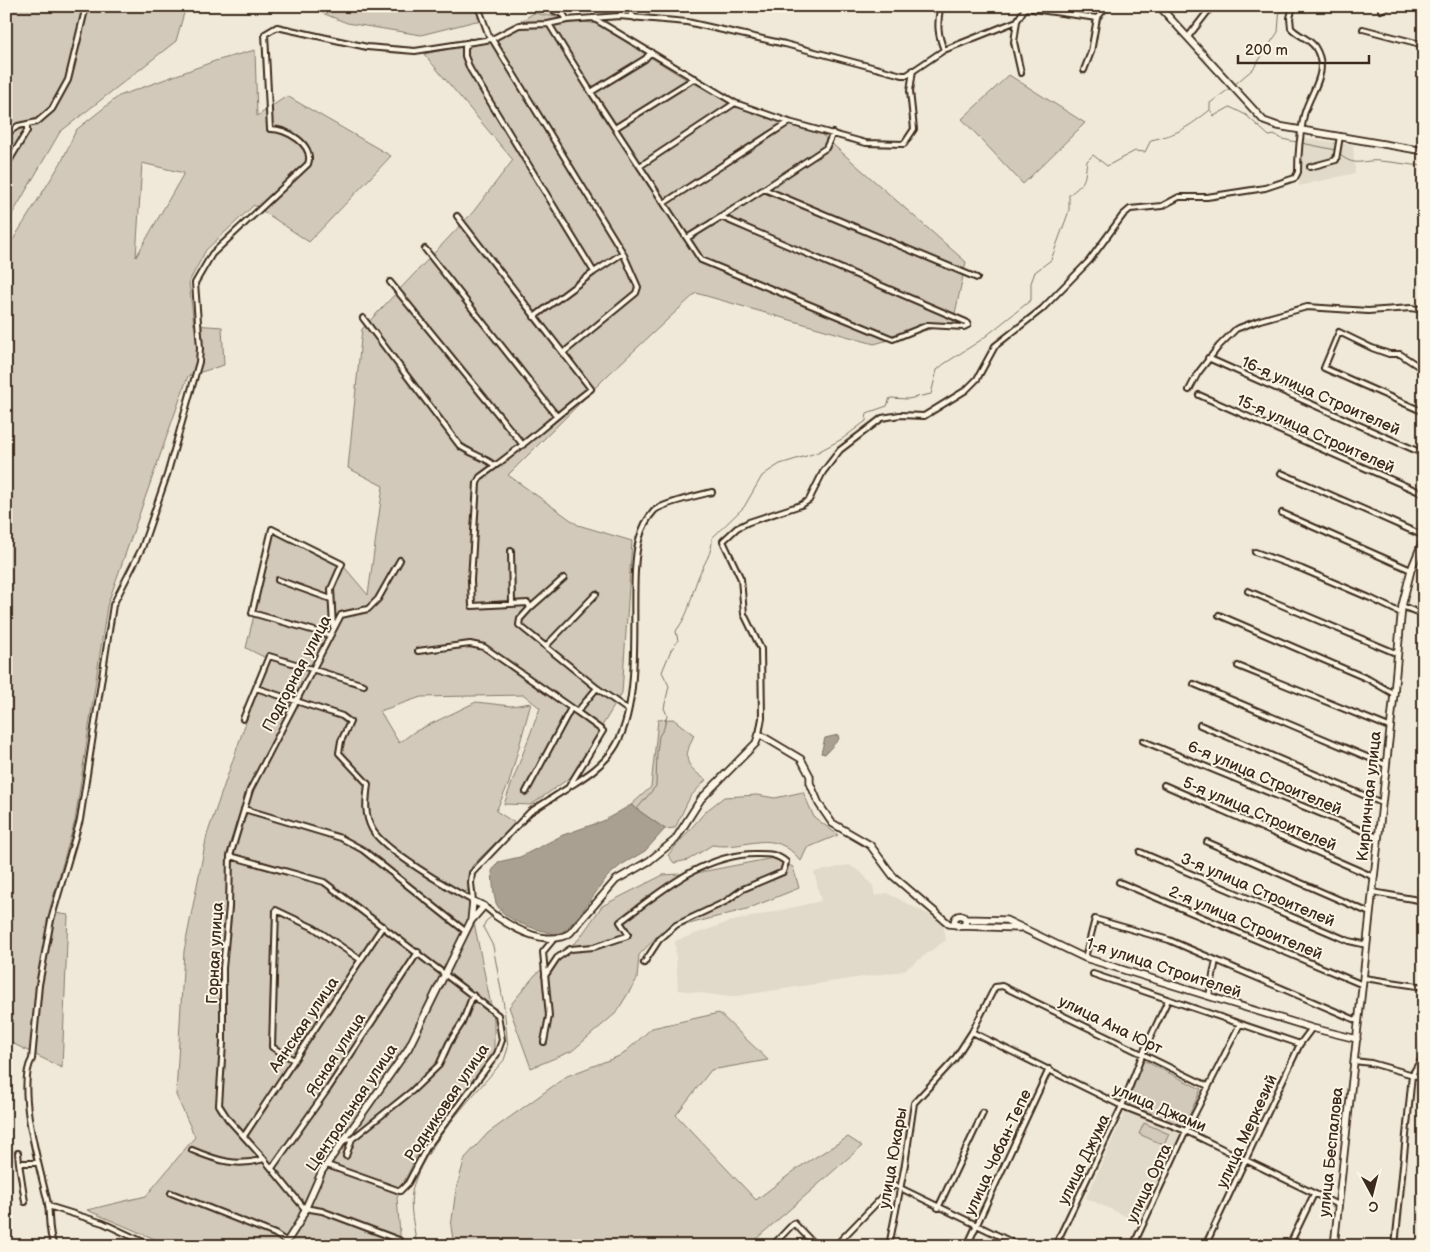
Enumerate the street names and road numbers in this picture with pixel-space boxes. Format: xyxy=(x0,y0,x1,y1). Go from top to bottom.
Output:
street label: 16-я улица Строителей xyxy=(1238,353,1403,440)
street label: 15-я улица Строителей xyxy=(1233,391,1397,478)
street label: Подгорная улица xyxy=(259,612,336,735)
street label: Кирпичная улица xyxy=(1353,730,1386,862)
street label: 6-я улица Строителей xyxy=(1185,737,1344,819)
street label: 5-я улица Строителей xyxy=(1180,773,1339,855)
street label: 3-я улица Строителей xyxy=(1178,849,1337,931)
street label: 2-я улица Строителей xyxy=(1166,882,1325,964)
street label: Горная улица xyxy=(203,901,228,1005)
street label: 1-я улица Строителей xyxy=(1084,934,1243,1002)
street label: Аянская улица xyxy=(265,973,343,1077)
street label: улица Ана Юрт xyxy=(1055,992,1166,1059)
street label: Ясная улица xyxy=(302,1009,370,1100)
street label: Центральная улица xyxy=(303,1040,402,1175)
street label: Родниковая улица xyxy=(401,1040,494,1165)
street label: улица Меркезий xyxy=(1213,1072,1282,1191)
street label: улица Джами xyxy=(1110,1080,1209,1137)
street label: улица Чобан-Тепе xyxy=(961,1086,1036,1219)
street label: улица Беспалова xyxy=(1315,1086,1348,1218)
street label: улица Юкары xyxy=(875,1106,912,1210)
street label: улица Джума xyxy=(1054,1111,1115,1208)
street label: улица Орта xyxy=(1123,1140,1176,1226)

